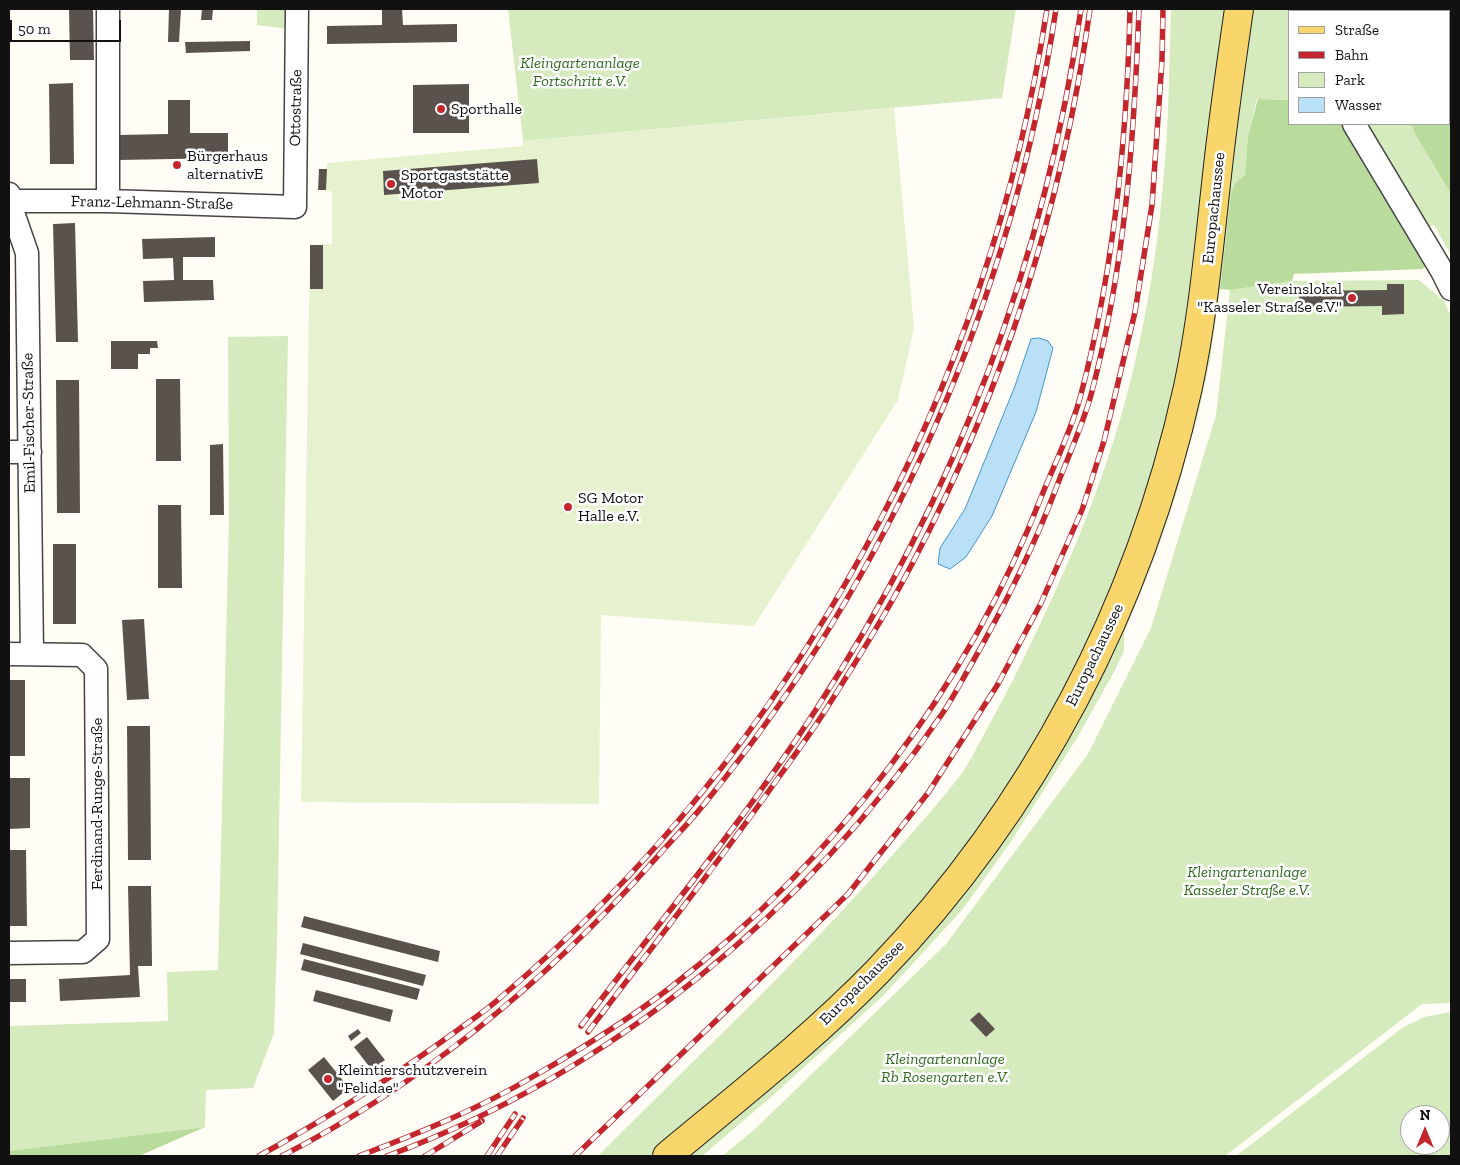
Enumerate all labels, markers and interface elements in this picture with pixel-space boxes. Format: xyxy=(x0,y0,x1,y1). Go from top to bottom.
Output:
scale bar xyxy=(12,10,124,42)
legend xyxy=(1288,10,1450,125)
text: 50 m xyxy=(18,20,51,38)
text: Straße xyxy=(1335,21,1379,39)
text: Bahn xyxy=(1335,46,1368,64)
park label: Kleingartenanlage Fortschritt e.V. xyxy=(520,53,640,91)
street label: Ottostraße xyxy=(286,69,306,147)
text: Park xyxy=(1335,71,1365,89)
text: Wasser xyxy=(1335,96,1382,114)
place label: Sporthalle xyxy=(451,99,522,119)
marker: Sporthalle xyxy=(435,103,447,115)
place label: Bürgerhaus alternativE xyxy=(187,146,268,184)
street label: Europachaussee xyxy=(1199,151,1229,265)
marker: Bürgerhaus alternativE xyxy=(171,159,183,171)
place label: Sportgaststätte Motor xyxy=(401,165,509,203)
marker: Sportgaststätte Motor xyxy=(385,178,397,190)
street label: Franz-Lehmann-Straße xyxy=(71,192,233,214)
place label: Vereinslokal "Kasseler Straße e.V." xyxy=(1197,279,1342,317)
marker: Vereinslokal "Kasseler Straße e.V." xyxy=(1346,292,1358,304)
street label: Emil-Fischer-Straße xyxy=(18,353,40,493)
place label: SG Motor Halle e.V. xyxy=(578,488,644,526)
marker: SG Motor Halle e.V. xyxy=(562,501,574,513)
street label: Europachaussee xyxy=(1062,600,1128,710)
street label: Ferdinand-Runge-Straße xyxy=(87,718,107,890)
park label: Kleingartenanlage Kasseler Straße e.V. xyxy=(1184,862,1310,900)
street label: Europachaussee xyxy=(816,937,908,1029)
park label: Kleingartenanlage Rb Rosengarten e.V. xyxy=(881,1049,1009,1087)
place label: Kleintierschutzverein "Felidae" xyxy=(338,1060,487,1098)
marker: Kleintierschutzverein "Felidae" xyxy=(322,1073,334,1085)
north arrow xyxy=(1400,1105,1450,1155)
text: N xyxy=(1420,1107,1430,1124)

